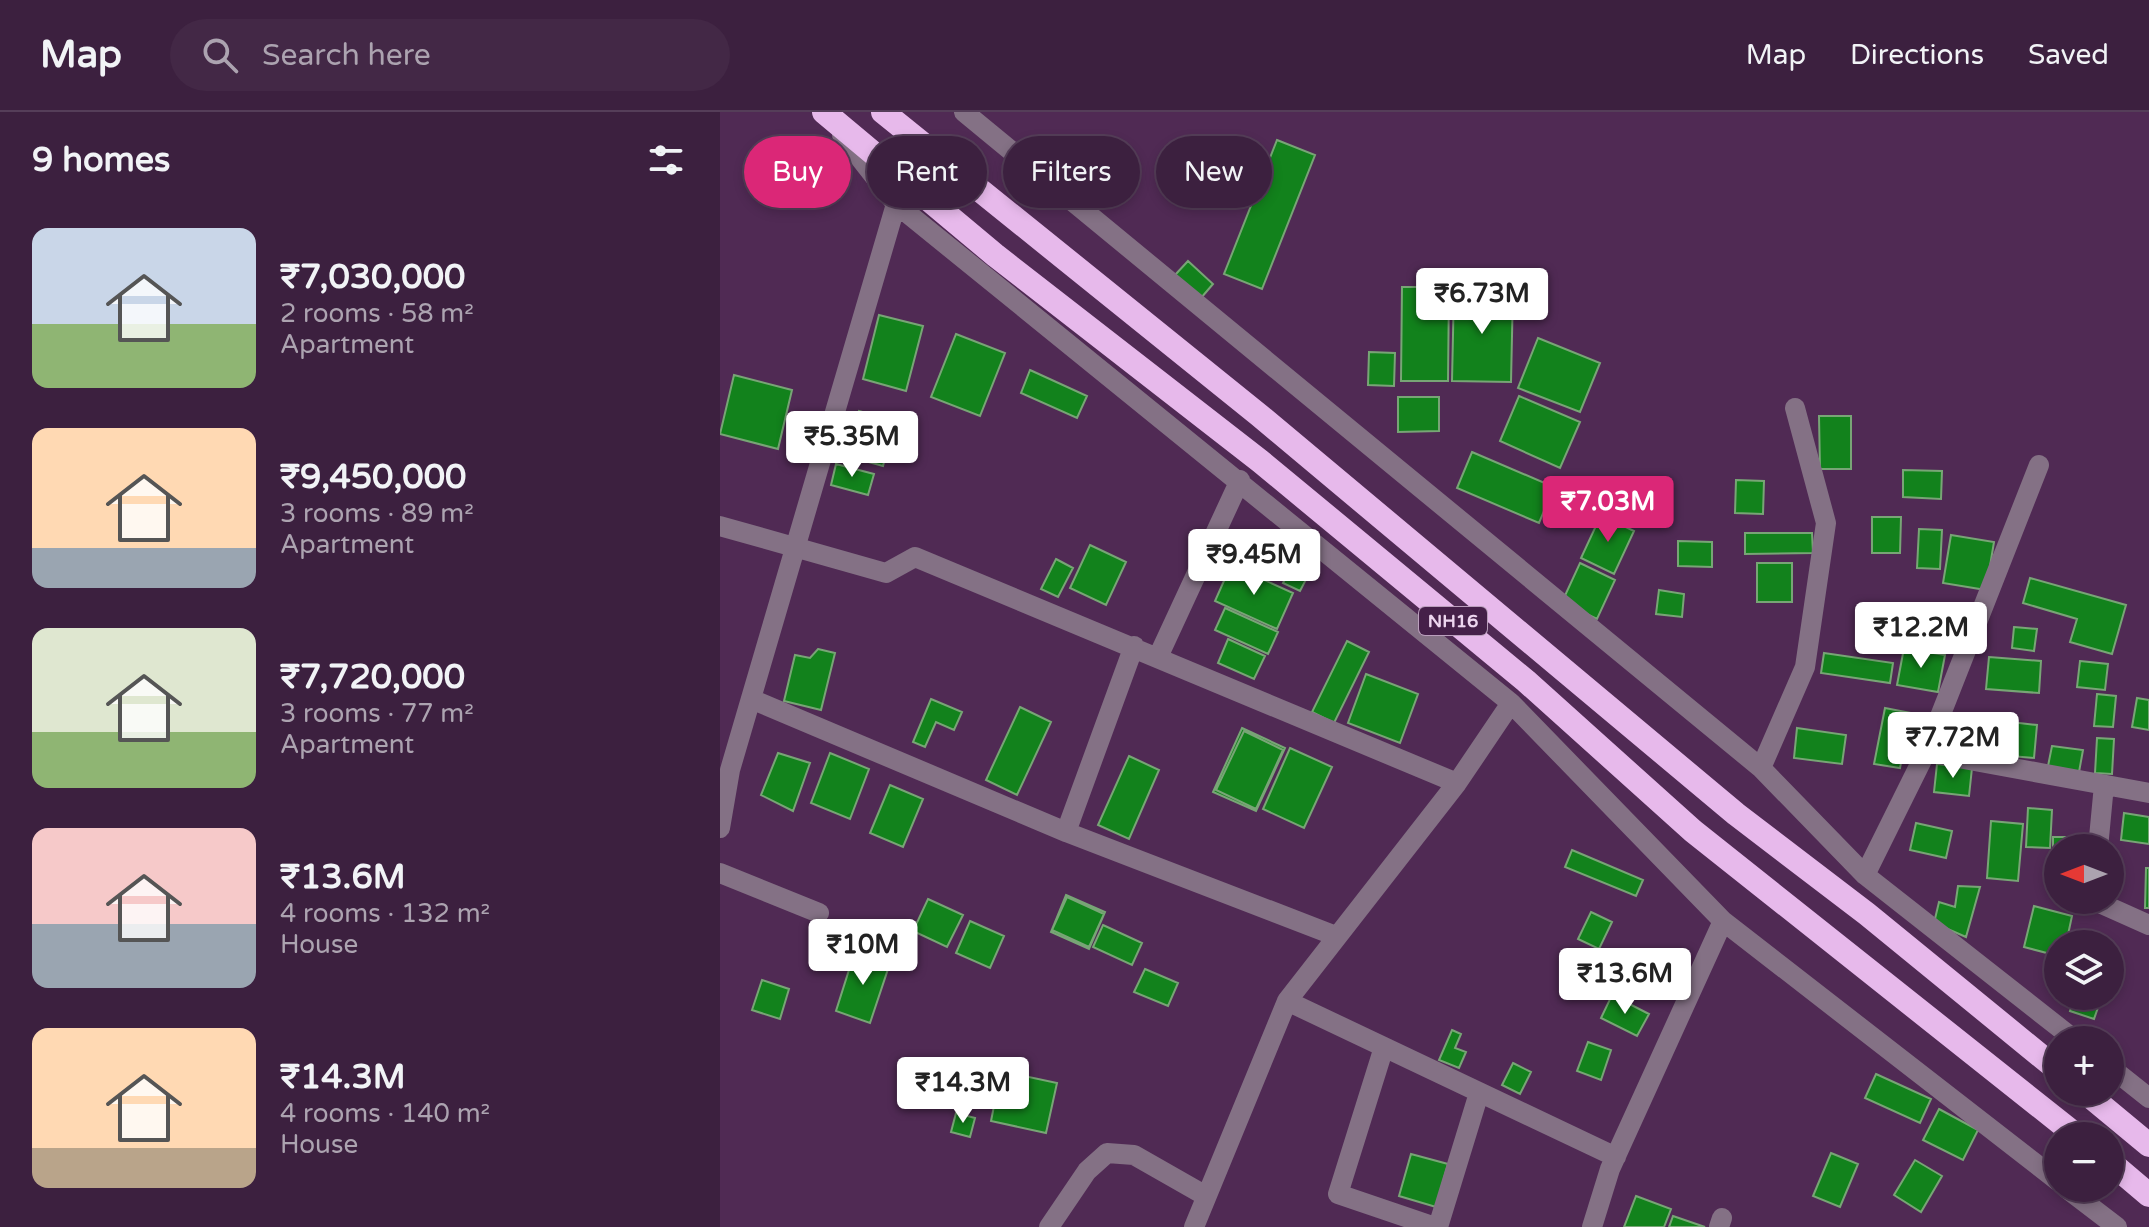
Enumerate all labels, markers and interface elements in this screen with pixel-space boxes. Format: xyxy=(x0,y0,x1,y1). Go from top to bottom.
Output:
search box xyxy=(170,19,730,91)
text: Map xyxy=(40,32,122,78)
icon: search xyxy=(198,33,242,77)
text: Search here xyxy=(262,37,431,74)
text: Map xyxy=(1746,38,1806,72)
text: Directions xyxy=(1850,38,1984,72)
text: Saved xyxy=(2028,38,2109,72)
chip: Buy xyxy=(744,136,851,208)
chip: Rent xyxy=(867,136,987,208)
chip: Filters xyxy=(1003,136,1140,208)
chip: New xyxy=(1156,136,1272,208)
icon: filters xyxy=(644,138,688,182)
text: 9 homes xyxy=(32,140,170,181)
text: ₹7,030,000 xyxy=(280,257,465,298)
icon: home xyxy=(96,260,192,356)
pin: ₹6.73M xyxy=(1417,268,1547,336)
text: ₹6.73M xyxy=(1434,278,1530,309)
text: 2 rooms · 58 m² xyxy=(280,298,474,329)
text: Apartment xyxy=(280,329,414,360)
pin: ₹5.35M xyxy=(787,411,917,479)
text: ₹5.35M xyxy=(804,421,900,452)
text: ₹9,450,000 xyxy=(280,457,466,498)
icon: home xyxy=(96,460,192,556)
pin: ₹7.03M xyxy=(1543,476,1673,544)
text: ₹7.03M xyxy=(1561,486,1655,517)
text: 3 rooms · 89 m² xyxy=(280,498,474,529)
text: Apartment xyxy=(280,529,414,560)
pin: ₹9.45M xyxy=(1189,529,1319,597)
text: ₹9.45M xyxy=(1206,539,1302,570)
pin: ₹12.2M xyxy=(1856,602,1986,670)
road number: NH16 xyxy=(1419,607,1487,635)
text: ₹12.2M xyxy=(1873,612,1969,643)
text: ₹7,720,000 xyxy=(280,657,465,698)
icon: home xyxy=(96,660,192,756)
text: 3 rooms · 77 m² xyxy=(280,698,474,729)
pin: ₹7.72M xyxy=(1888,712,2018,780)
text: ₹7.72M xyxy=(1906,722,2000,753)
text: Apartment xyxy=(280,729,414,760)
north arrow xyxy=(2044,834,2124,914)
map controls xyxy=(2044,834,2124,1202)
text: ₹13.6M xyxy=(280,857,406,898)
icon: home xyxy=(96,860,192,956)
text: 4 rooms · 132 m² xyxy=(280,898,490,929)
pin: ₹10M xyxy=(816,919,910,987)
text: House xyxy=(280,929,358,960)
text: ₹10M xyxy=(827,929,899,960)
button: layers xyxy=(2044,930,2124,1010)
pin: ₹13.6M xyxy=(1560,948,1690,1016)
text: ₹13.6M xyxy=(1577,958,1673,989)
button: + xyxy=(2044,1026,2124,1106)
text: ₹14.3M xyxy=(280,1057,406,1098)
pin: ₹14.3M xyxy=(898,1057,1028,1125)
icon: home xyxy=(96,1060,192,1156)
text: ₹14.3M xyxy=(915,1067,1011,1098)
text: 4 rooms · 140 m² xyxy=(280,1098,490,1129)
button: − xyxy=(2044,1122,2124,1202)
text: House xyxy=(280,1129,358,1160)

